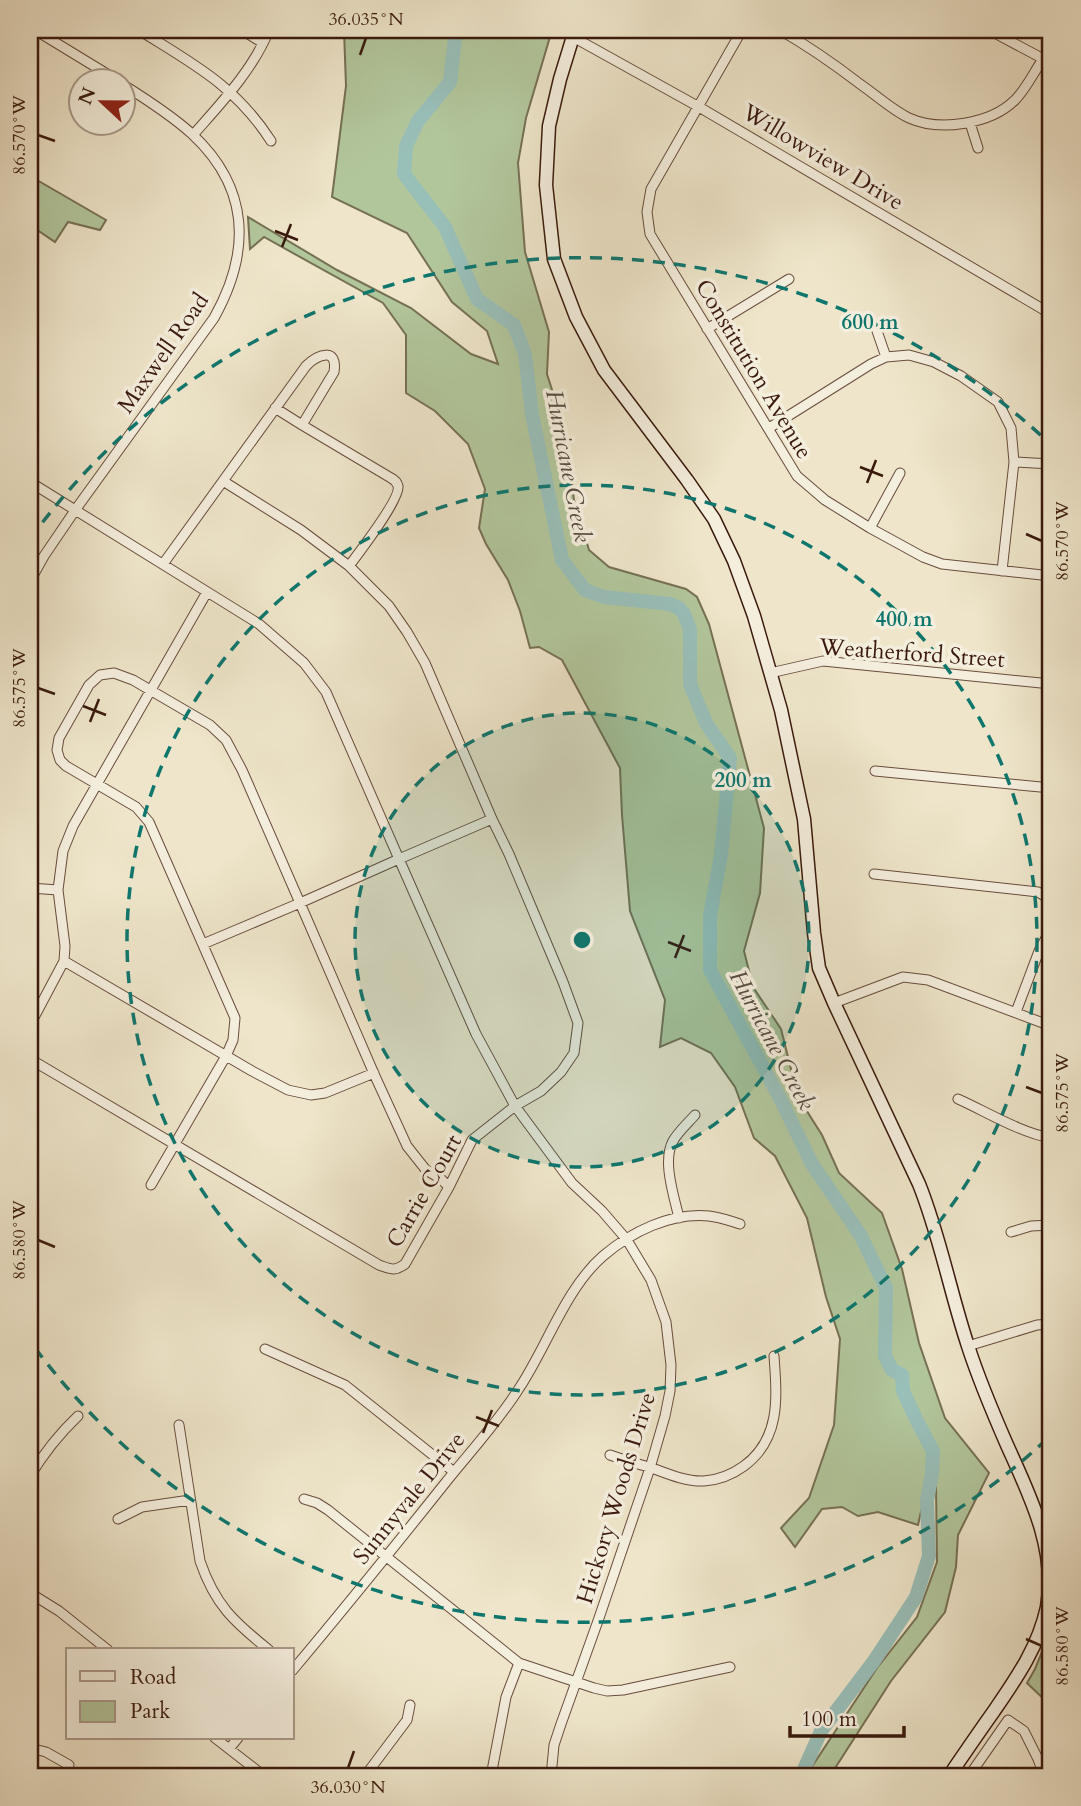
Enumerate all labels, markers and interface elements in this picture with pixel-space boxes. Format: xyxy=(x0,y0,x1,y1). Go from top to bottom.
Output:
text: 36.035°N xyxy=(328,7,404,32)
north arrow xyxy=(66,66,136,136)
text: N xyxy=(72,83,102,109)
text: 86.570°W xyxy=(7,95,32,175)
street label: Willowview Drive xyxy=(736,96,910,217)
street label: Constitution Avenue xyxy=(688,273,820,465)
street label: Maxwell Road xyxy=(110,286,216,419)
text: 600 m xyxy=(841,308,899,337)
water label: Hurricane Creek xyxy=(537,387,599,545)
text: 86.570°W xyxy=(1050,501,1075,581)
text: 400 m xyxy=(875,605,933,634)
street label: Weatherford Street xyxy=(817,631,1006,675)
text: 86.575°W xyxy=(7,648,32,728)
text: 200 m xyxy=(714,766,772,795)
centre of rings xyxy=(570,928,594,952)
water label: Hurricane Creek xyxy=(721,964,823,1116)
text: 86.575°W xyxy=(1050,1053,1075,1133)
street label: Carrie Court xyxy=(379,1129,469,1253)
text: 86.580°W xyxy=(7,1200,32,1280)
street label: Hickory Woods Drive xyxy=(569,1388,663,1608)
street label: Sunnyvale Drive xyxy=(346,1425,472,1571)
text: 86.580°W xyxy=(1050,1606,1075,1686)
legend xyxy=(66,1648,294,1740)
text: Road xyxy=(130,1663,176,1692)
scale bar xyxy=(790,1694,904,1738)
text: Park xyxy=(130,1697,171,1726)
text: 100 m xyxy=(801,1705,857,1734)
text: 36.030°N xyxy=(310,1775,386,1800)

